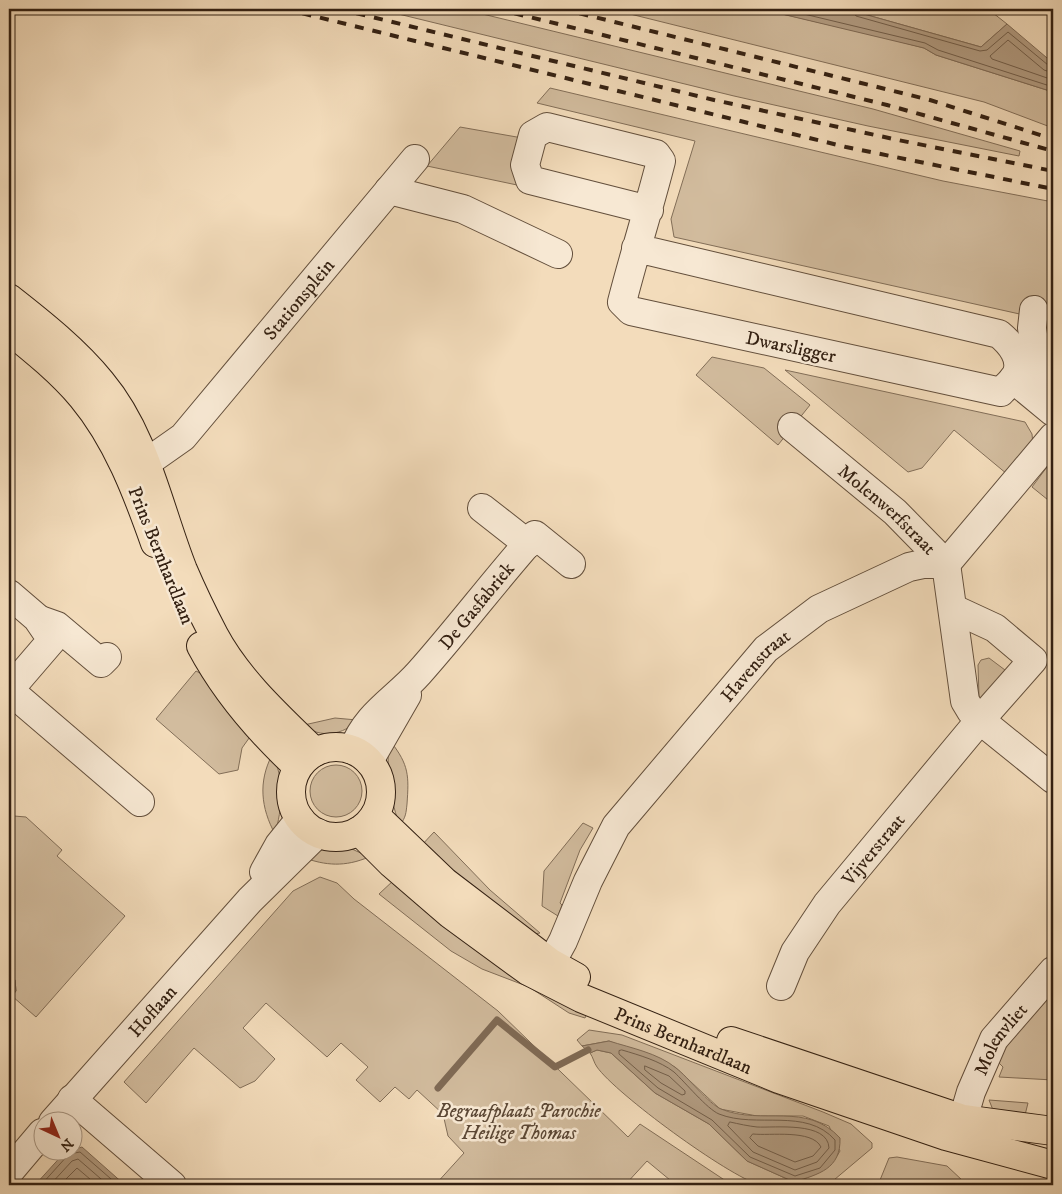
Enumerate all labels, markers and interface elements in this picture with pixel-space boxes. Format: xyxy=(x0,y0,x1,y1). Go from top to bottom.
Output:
street label: Stationsplein xyxy=(259,255,340,345)
street label: Dwarsligger xyxy=(743,327,838,368)
street label: Molenwerfstraat xyxy=(833,460,940,560)
street label: Prins Bernhardlaan xyxy=(123,483,199,628)
street label: De Gasfabriek xyxy=(435,557,520,654)
street label: Havenstraat xyxy=(716,625,795,707)
street label: Vijverstraat xyxy=(837,809,910,891)
street label: Hoflaan xyxy=(124,981,182,1042)
street label: Molenvliet xyxy=(970,999,1033,1079)
street label: Prins Bernhardlaan xyxy=(611,1003,755,1080)
park label: Begraafplaats Parochie Heilige Thomas xyxy=(436,1100,601,1145)
north arrow xyxy=(32,1112,82,1162)
text: N xyxy=(56,1134,77,1155)

